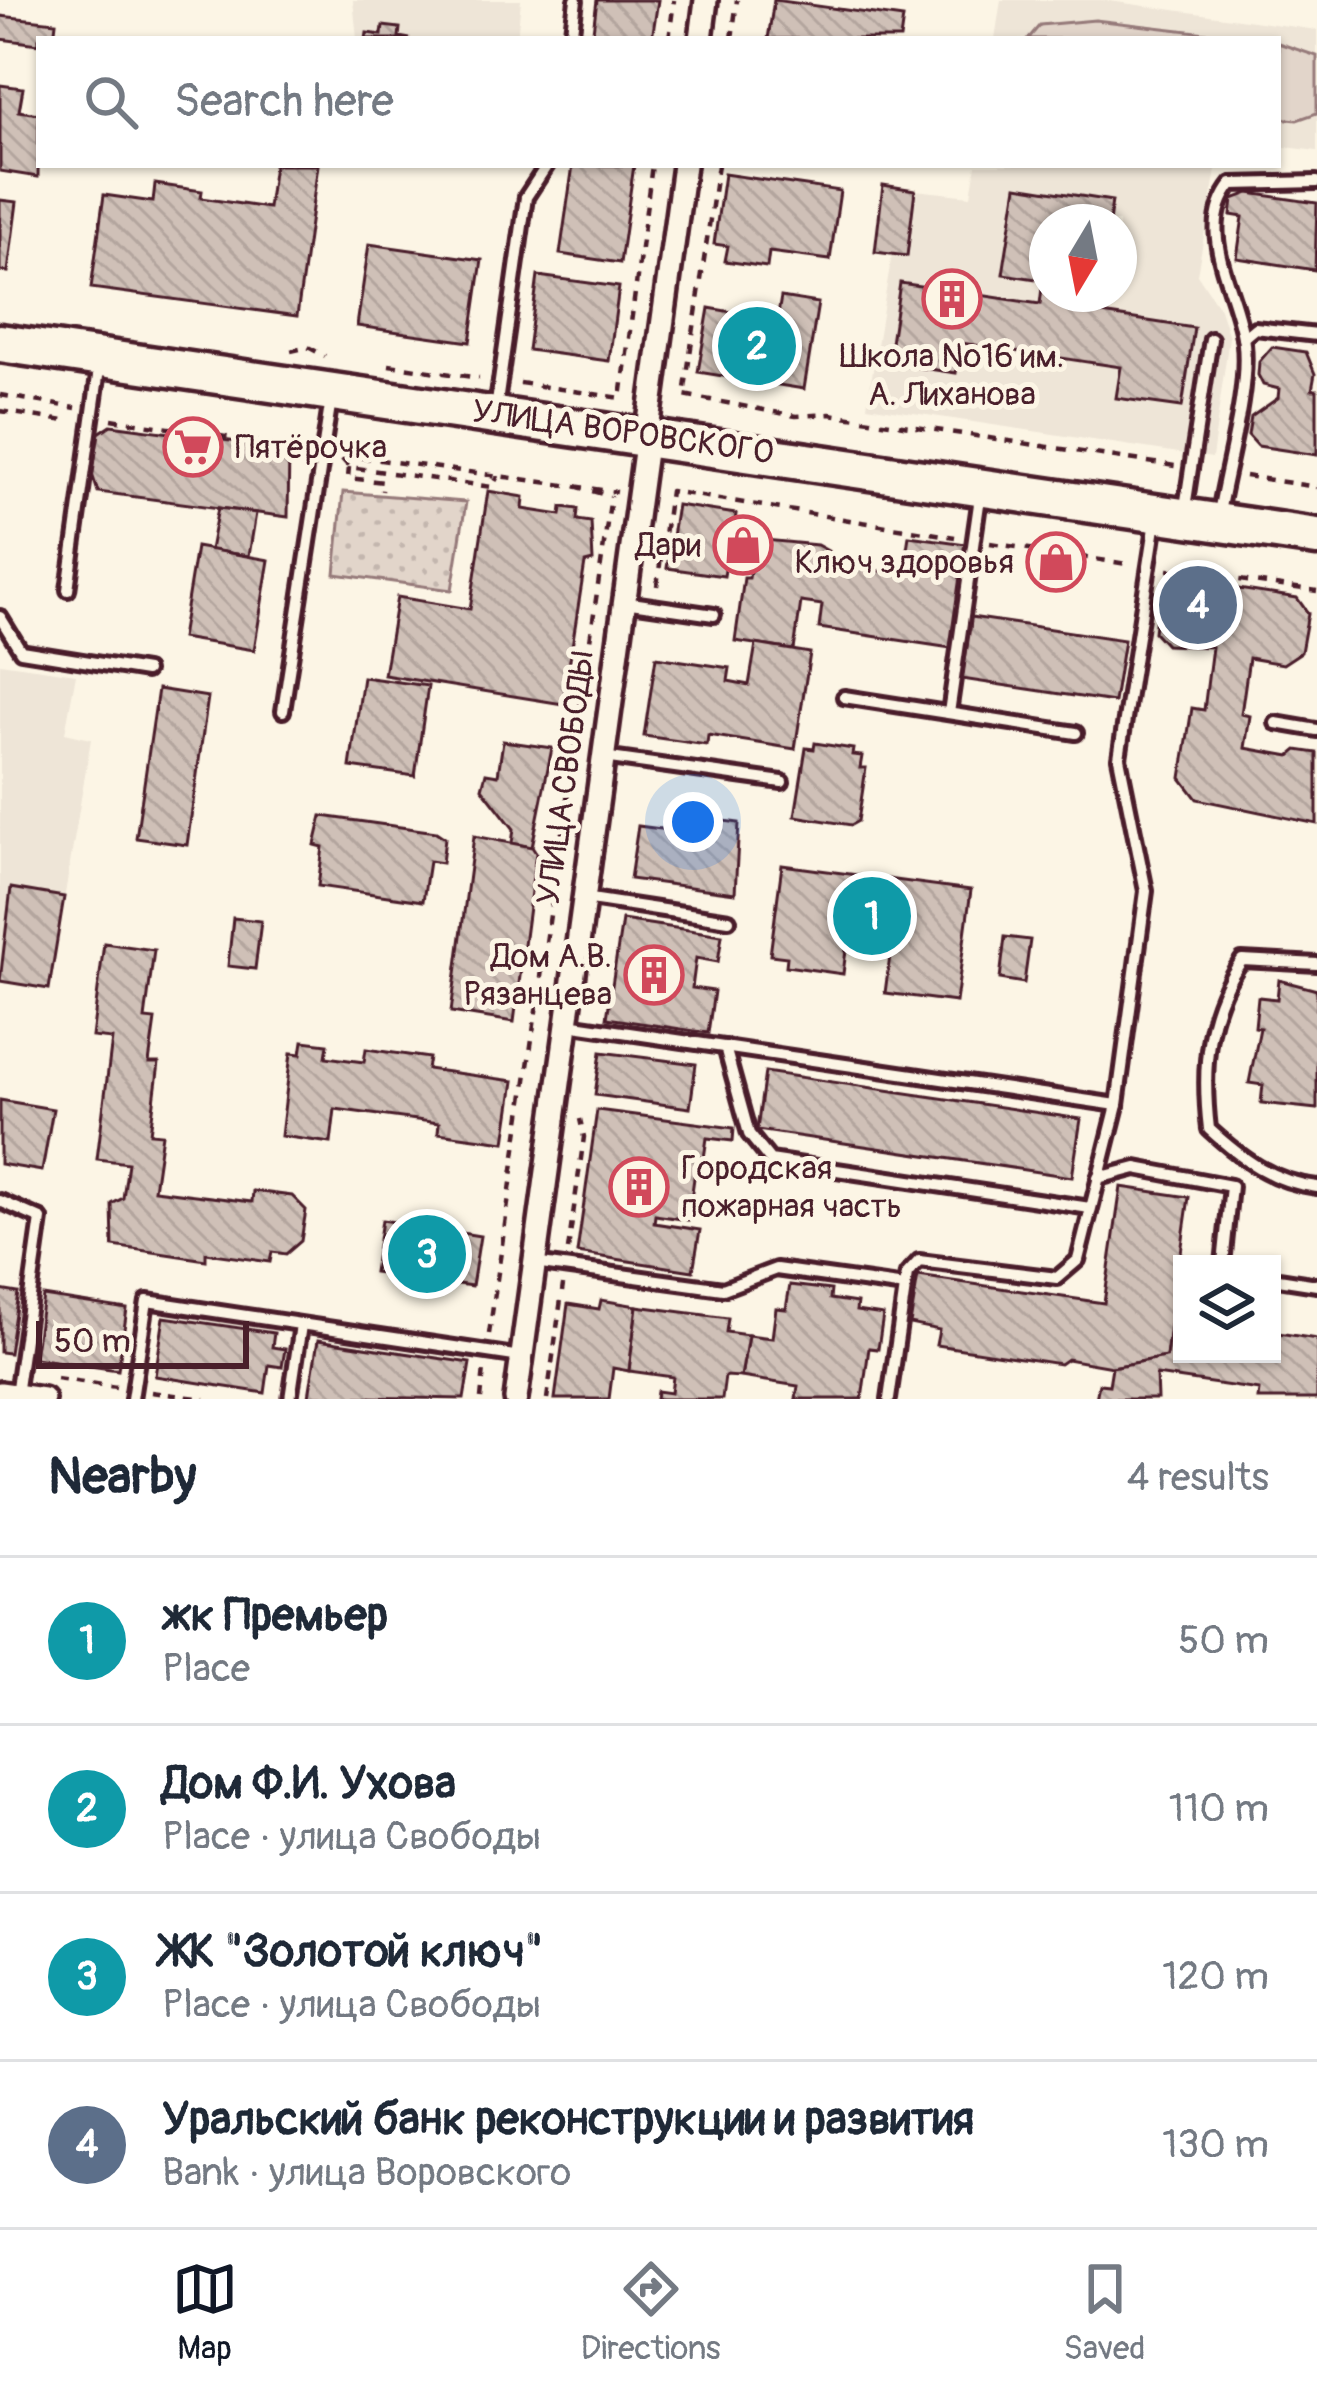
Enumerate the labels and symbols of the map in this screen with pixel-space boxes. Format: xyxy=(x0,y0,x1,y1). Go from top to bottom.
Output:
north arrow xyxy=(1029,204,1137,312)
building icon: Школа №16 им. А. Лиханова xyxy=(921,268,983,330)
pin: 2 xyxy=(718,301,796,391)
place label: Школа №16 им. А. Лиханова xyxy=(840,336,1064,415)
street label: УЛИЦА ВОРОВСКОГО xyxy=(470,391,776,473)
supermarket icon: Пятёрочка xyxy=(162,416,224,478)
place label: Пятёрочка xyxy=(235,427,387,468)
shop icon: Дари xyxy=(712,514,774,576)
place label: Дари xyxy=(635,525,701,566)
shop icon: Ключ здоровья xyxy=(1025,531,1087,593)
place label: Ключ здоровья xyxy=(794,542,1014,583)
pin: 4 xyxy=(1159,560,1237,650)
street label: УЛИЦА СВОБОДЫ xyxy=(528,649,604,907)
your location xyxy=(663,792,723,852)
pin: 1 xyxy=(833,871,911,961)
place label: Дом А.В. Рязанцева xyxy=(464,936,612,1015)
building icon: Дом А.В. Рязанцева xyxy=(623,944,685,1006)
place label: Городская пожарная часть xyxy=(681,1148,902,1227)
building icon: Городская пожарная часть xyxy=(608,1156,670,1218)
pin: 3 xyxy=(388,1209,466,1299)
scale bar xyxy=(36,1315,249,1368)

